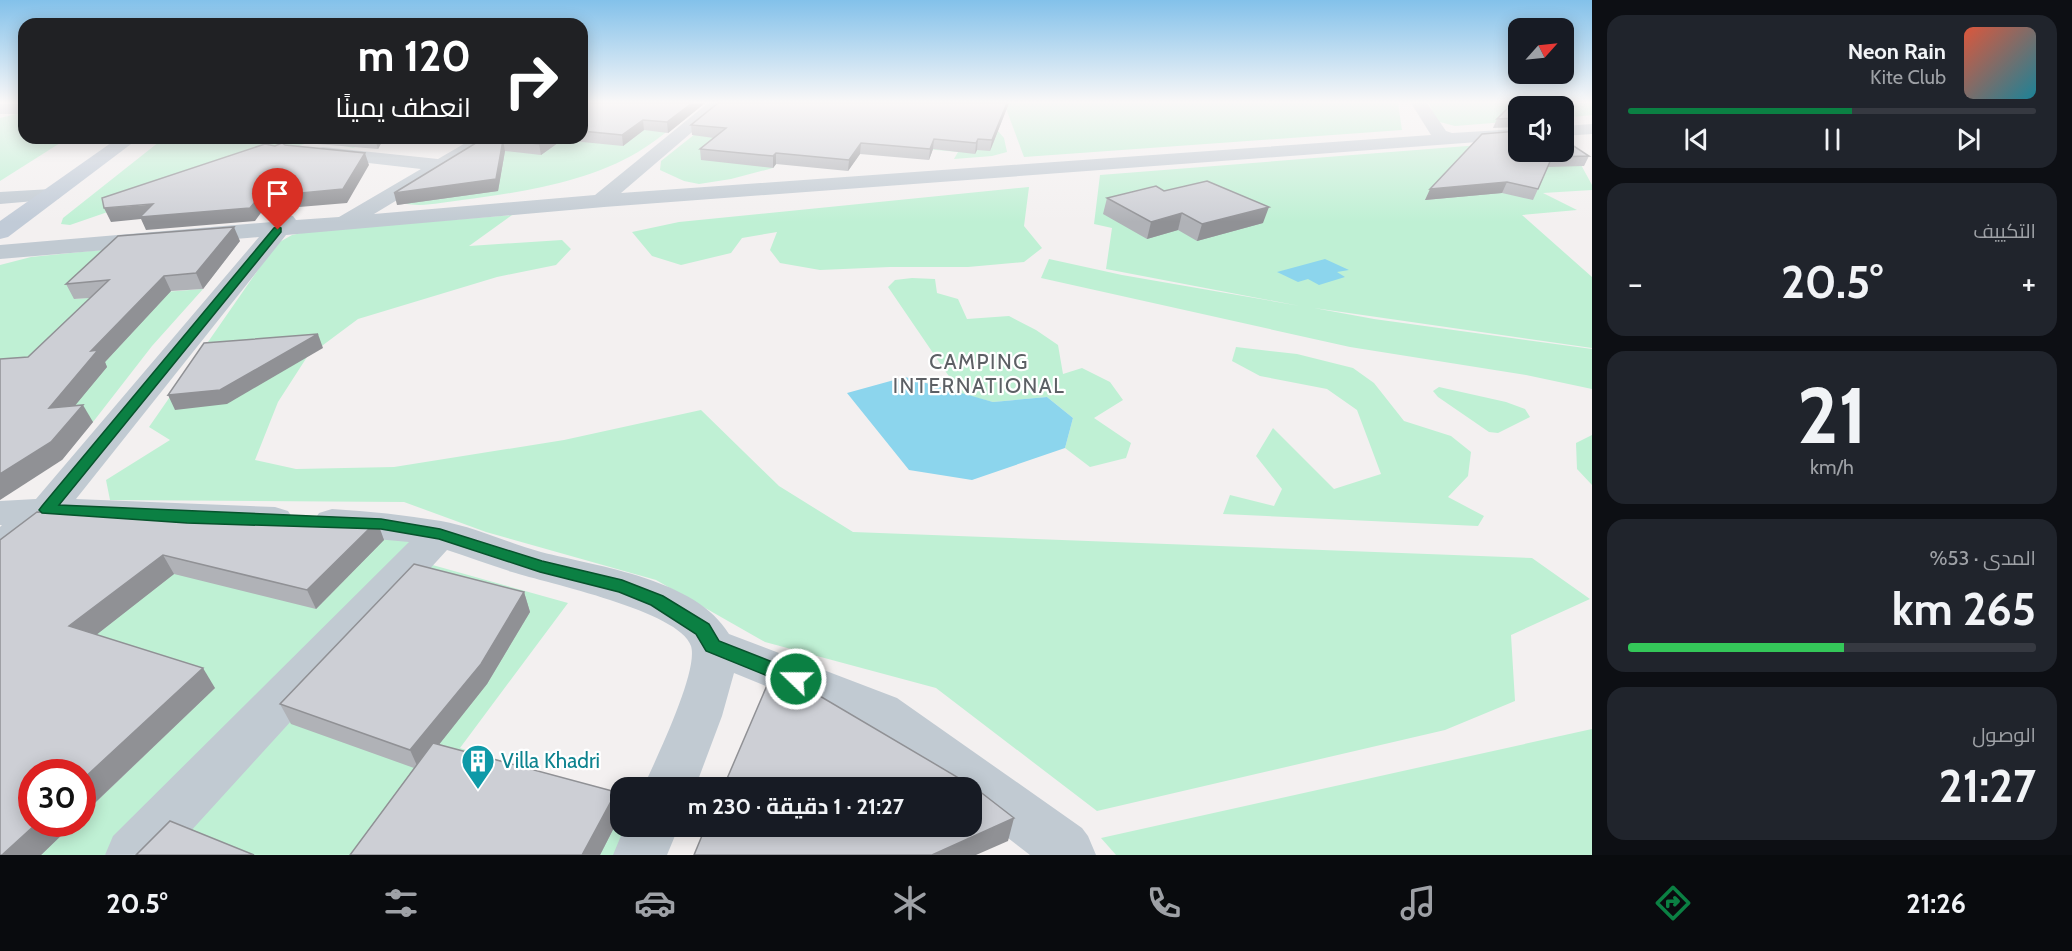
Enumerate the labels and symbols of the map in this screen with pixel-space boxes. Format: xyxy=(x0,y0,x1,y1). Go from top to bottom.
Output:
north arrow xyxy=(1508,18,1574,84)
pin xyxy=(252,168,303,230)
district label: CAMPING INTERNATIONAL xyxy=(893,349,1065,398)
position arrow xyxy=(764,647,828,711)
building icon: Villa Khadri xyxy=(460,743,496,790)
place label: Villa Khadri xyxy=(501,748,600,773)
speed limit sign: 30 xyxy=(18,759,96,837)

